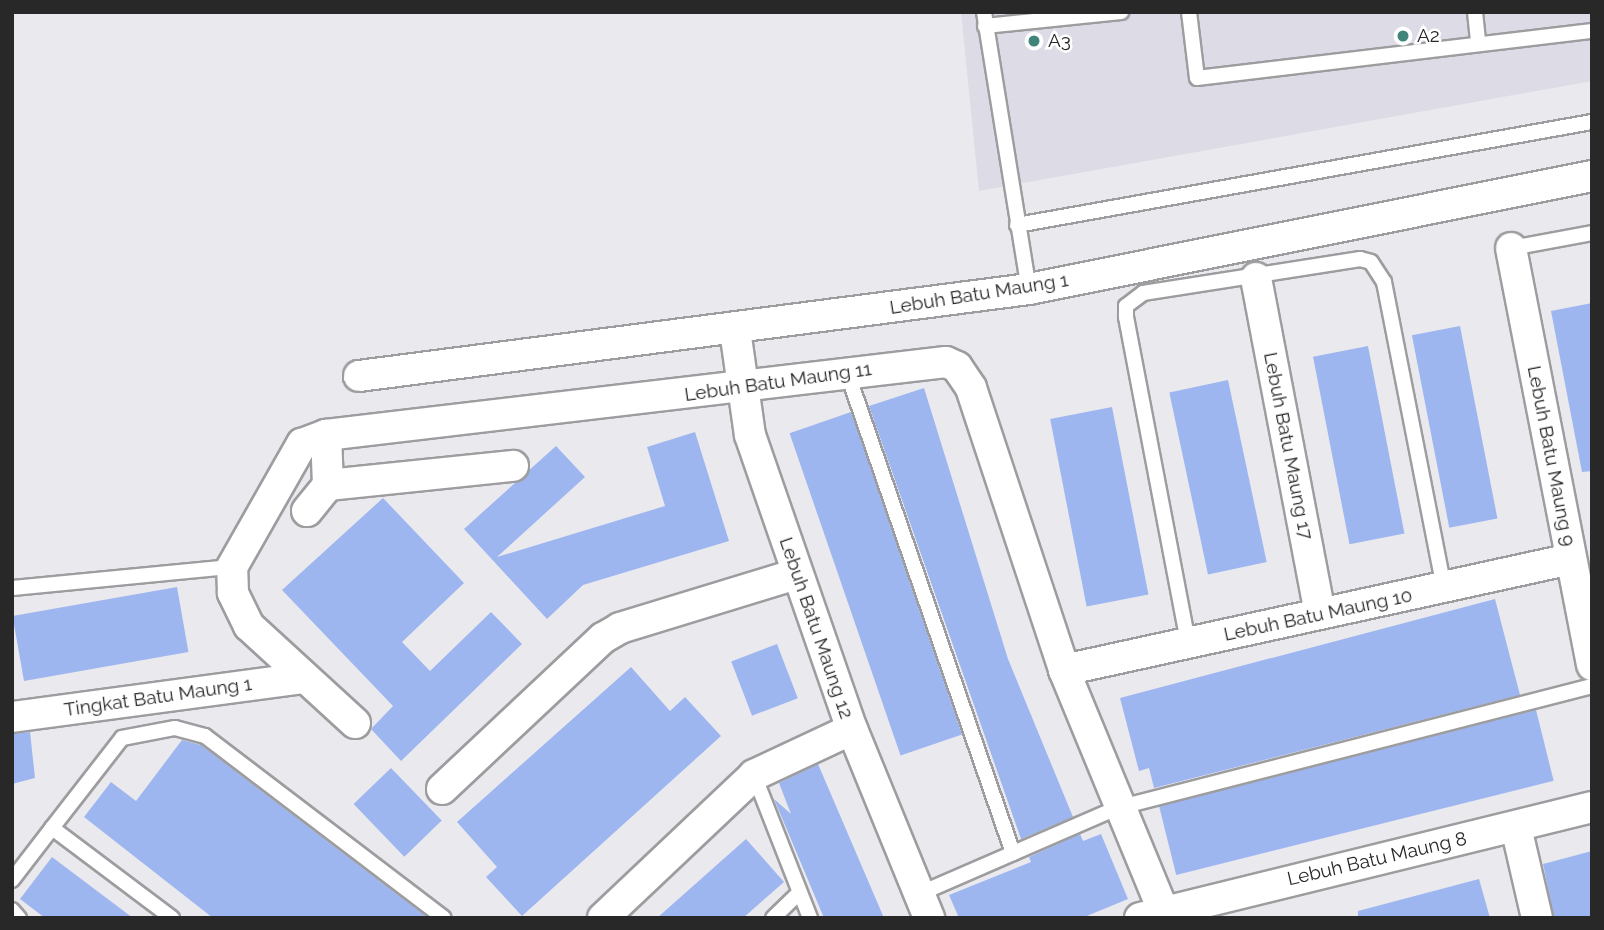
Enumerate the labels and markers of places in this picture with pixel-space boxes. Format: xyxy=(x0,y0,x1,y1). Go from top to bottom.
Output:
place label: A2 xyxy=(1417,25,1440,47)
marker: A2 xyxy=(1395,28,1411,44)
place label: A3 xyxy=(1048,30,1071,52)
marker: A3 xyxy=(1026,33,1042,49)

